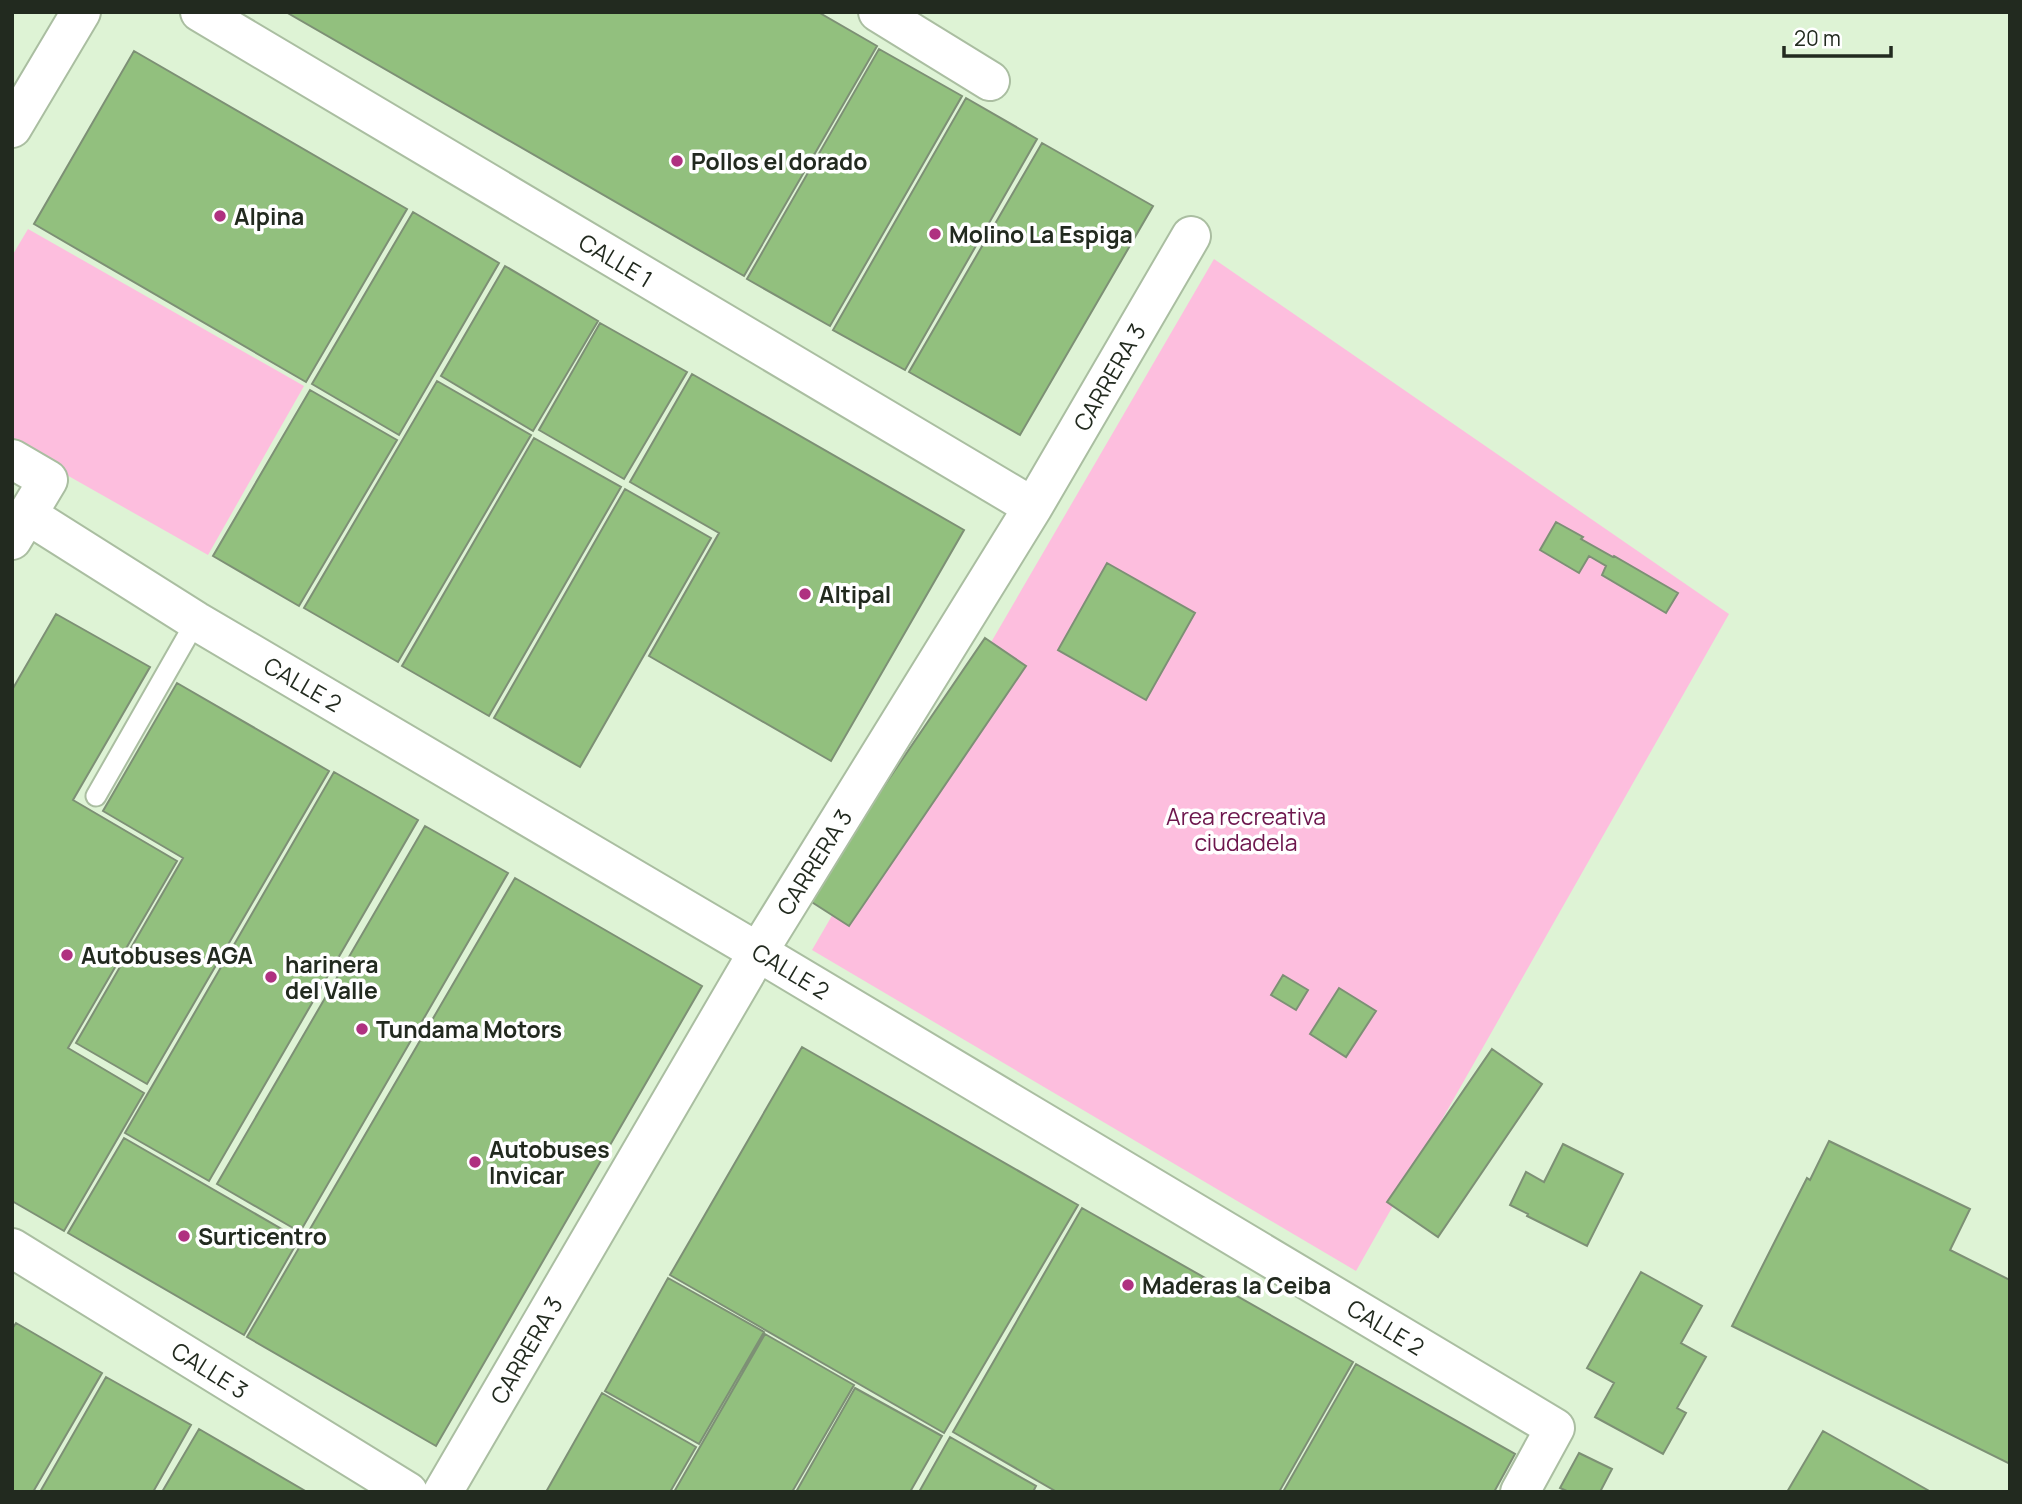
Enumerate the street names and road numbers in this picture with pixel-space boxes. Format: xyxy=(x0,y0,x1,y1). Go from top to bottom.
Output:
street label: CALLE 1 xyxy=(573,225,659,295)
street label: CARRERA 3 xyxy=(1065,317,1153,437)
street label: CALLE 2 xyxy=(258,649,348,719)
street label: CARRERA 3 xyxy=(769,803,859,921)
street label: CALLE 2 xyxy=(746,935,836,1007)
street label: CARRERA 3 xyxy=(482,1290,570,1410)
street label: CALLE 2 xyxy=(1341,1291,1431,1363)
street label: CALLE 3 xyxy=(166,1334,254,1406)

